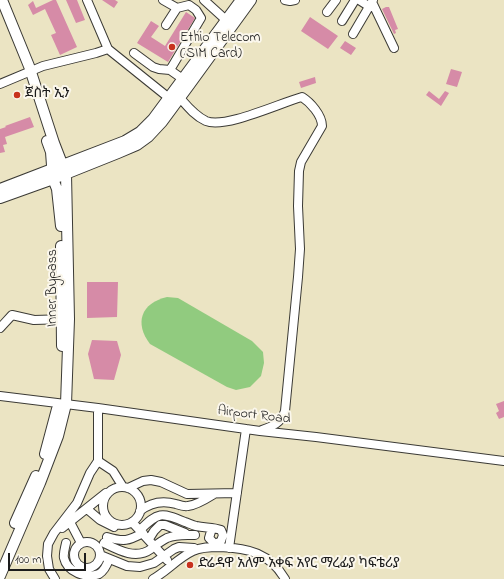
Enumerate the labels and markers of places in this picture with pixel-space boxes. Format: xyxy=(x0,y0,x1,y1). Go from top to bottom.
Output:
place label: Ethio Telecom (SIM Card) xyxy=(180,31,260,64)
marker: Ethio Telecom (SIM Card) xyxy=(167,42,177,52)
place label: ጀስት ኢን xyxy=(25,87,70,103)
marker: ጀስት ኢን xyxy=(12,90,22,100)
place label: ድሬዳዋ አለም አቀፍ አየር ማረፊያ ካፍቴሪያ xyxy=(198,557,400,573)
marker: ድሬዳዋ አለም አቀፍ አየር ማረፊያ ካፍቴሪያ xyxy=(185,560,195,570)

